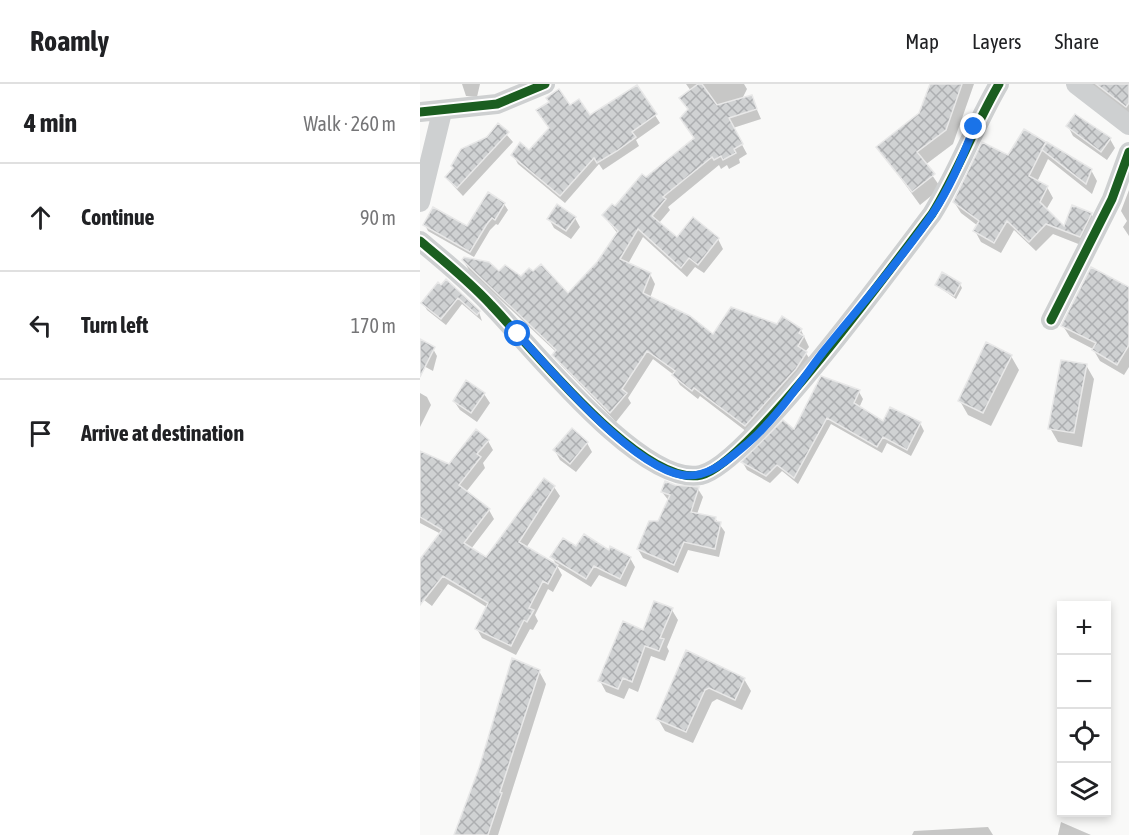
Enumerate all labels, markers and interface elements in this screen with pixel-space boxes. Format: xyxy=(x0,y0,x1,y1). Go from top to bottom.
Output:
text: Roamly xyxy=(30,25,109,57)
text: Map xyxy=(905,29,939,53)
text: Layers xyxy=(972,29,1022,53)
text: Share xyxy=(1055,29,1099,53)
text: 4 min xyxy=(24,108,77,138)
text: Walk · 260 m xyxy=(304,112,396,135)
route end xyxy=(960,113,986,139)
icon: ahead xyxy=(24,201,57,234)
text: Continue xyxy=(81,204,155,230)
text: 90 m xyxy=(360,206,396,229)
icon: left xyxy=(24,309,57,342)
text: Turn left xyxy=(81,312,148,338)
text: 170 m xyxy=(351,314,396,337)
route start xyxy=(504,320,530,346)
icon: arrive xyxy=(24,417,57,450)
text: Arrive at destination xyxy=(81,420,244,446)
map controls xyxy=(1057,601,1111,817)
button: + xyxy=(1057,601,1111,655)
button: − xyxy=(1057,655,1111,709)
button: locate xyxy=(1057,709,1111,763)
button: layers xyxy=(1057,763,1111,817)

